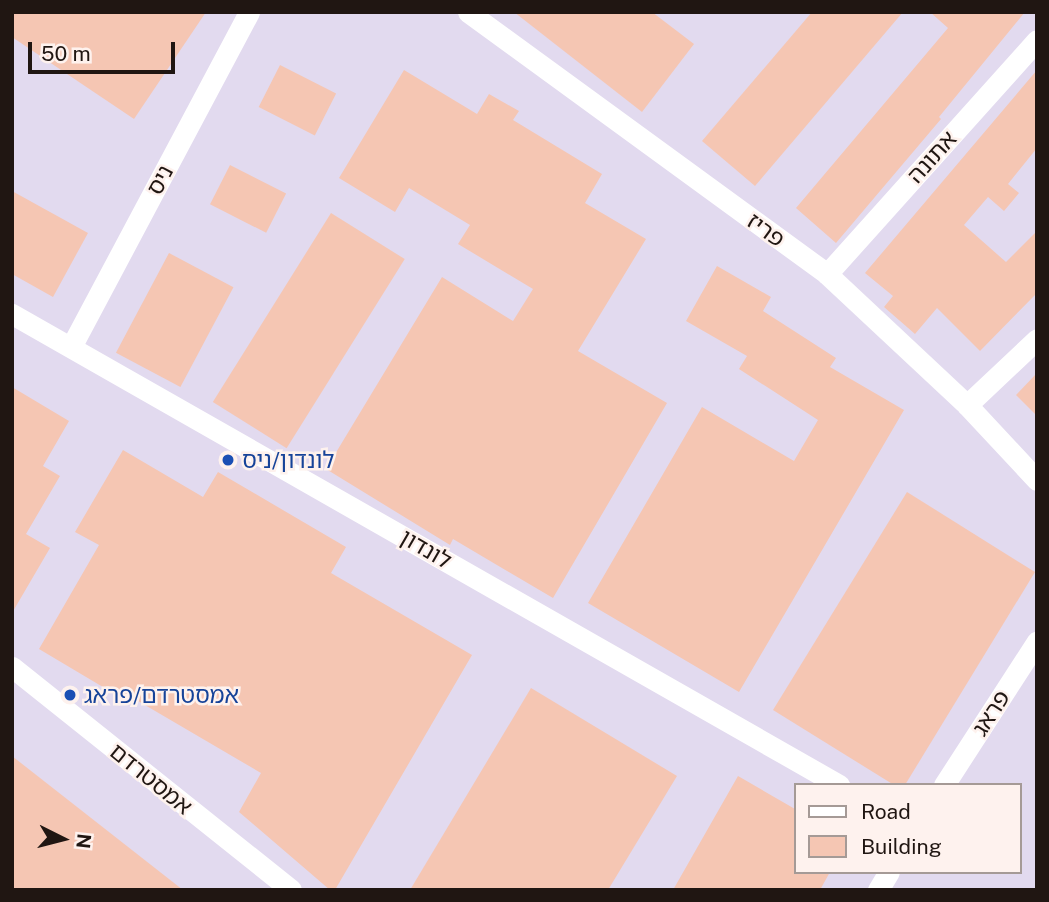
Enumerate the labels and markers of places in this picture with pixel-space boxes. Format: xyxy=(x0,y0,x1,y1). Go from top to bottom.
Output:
place label: לונדון/ניס xyxy=(242,446,334,474)
marker: לונדון/ניס xyxy=(220,452,236,468)
place label: אמסטרדם/פראג xyxy=(84,681,239,709)
marker: אמסטרדם/פראג xyxy=(62,687,78,703)

